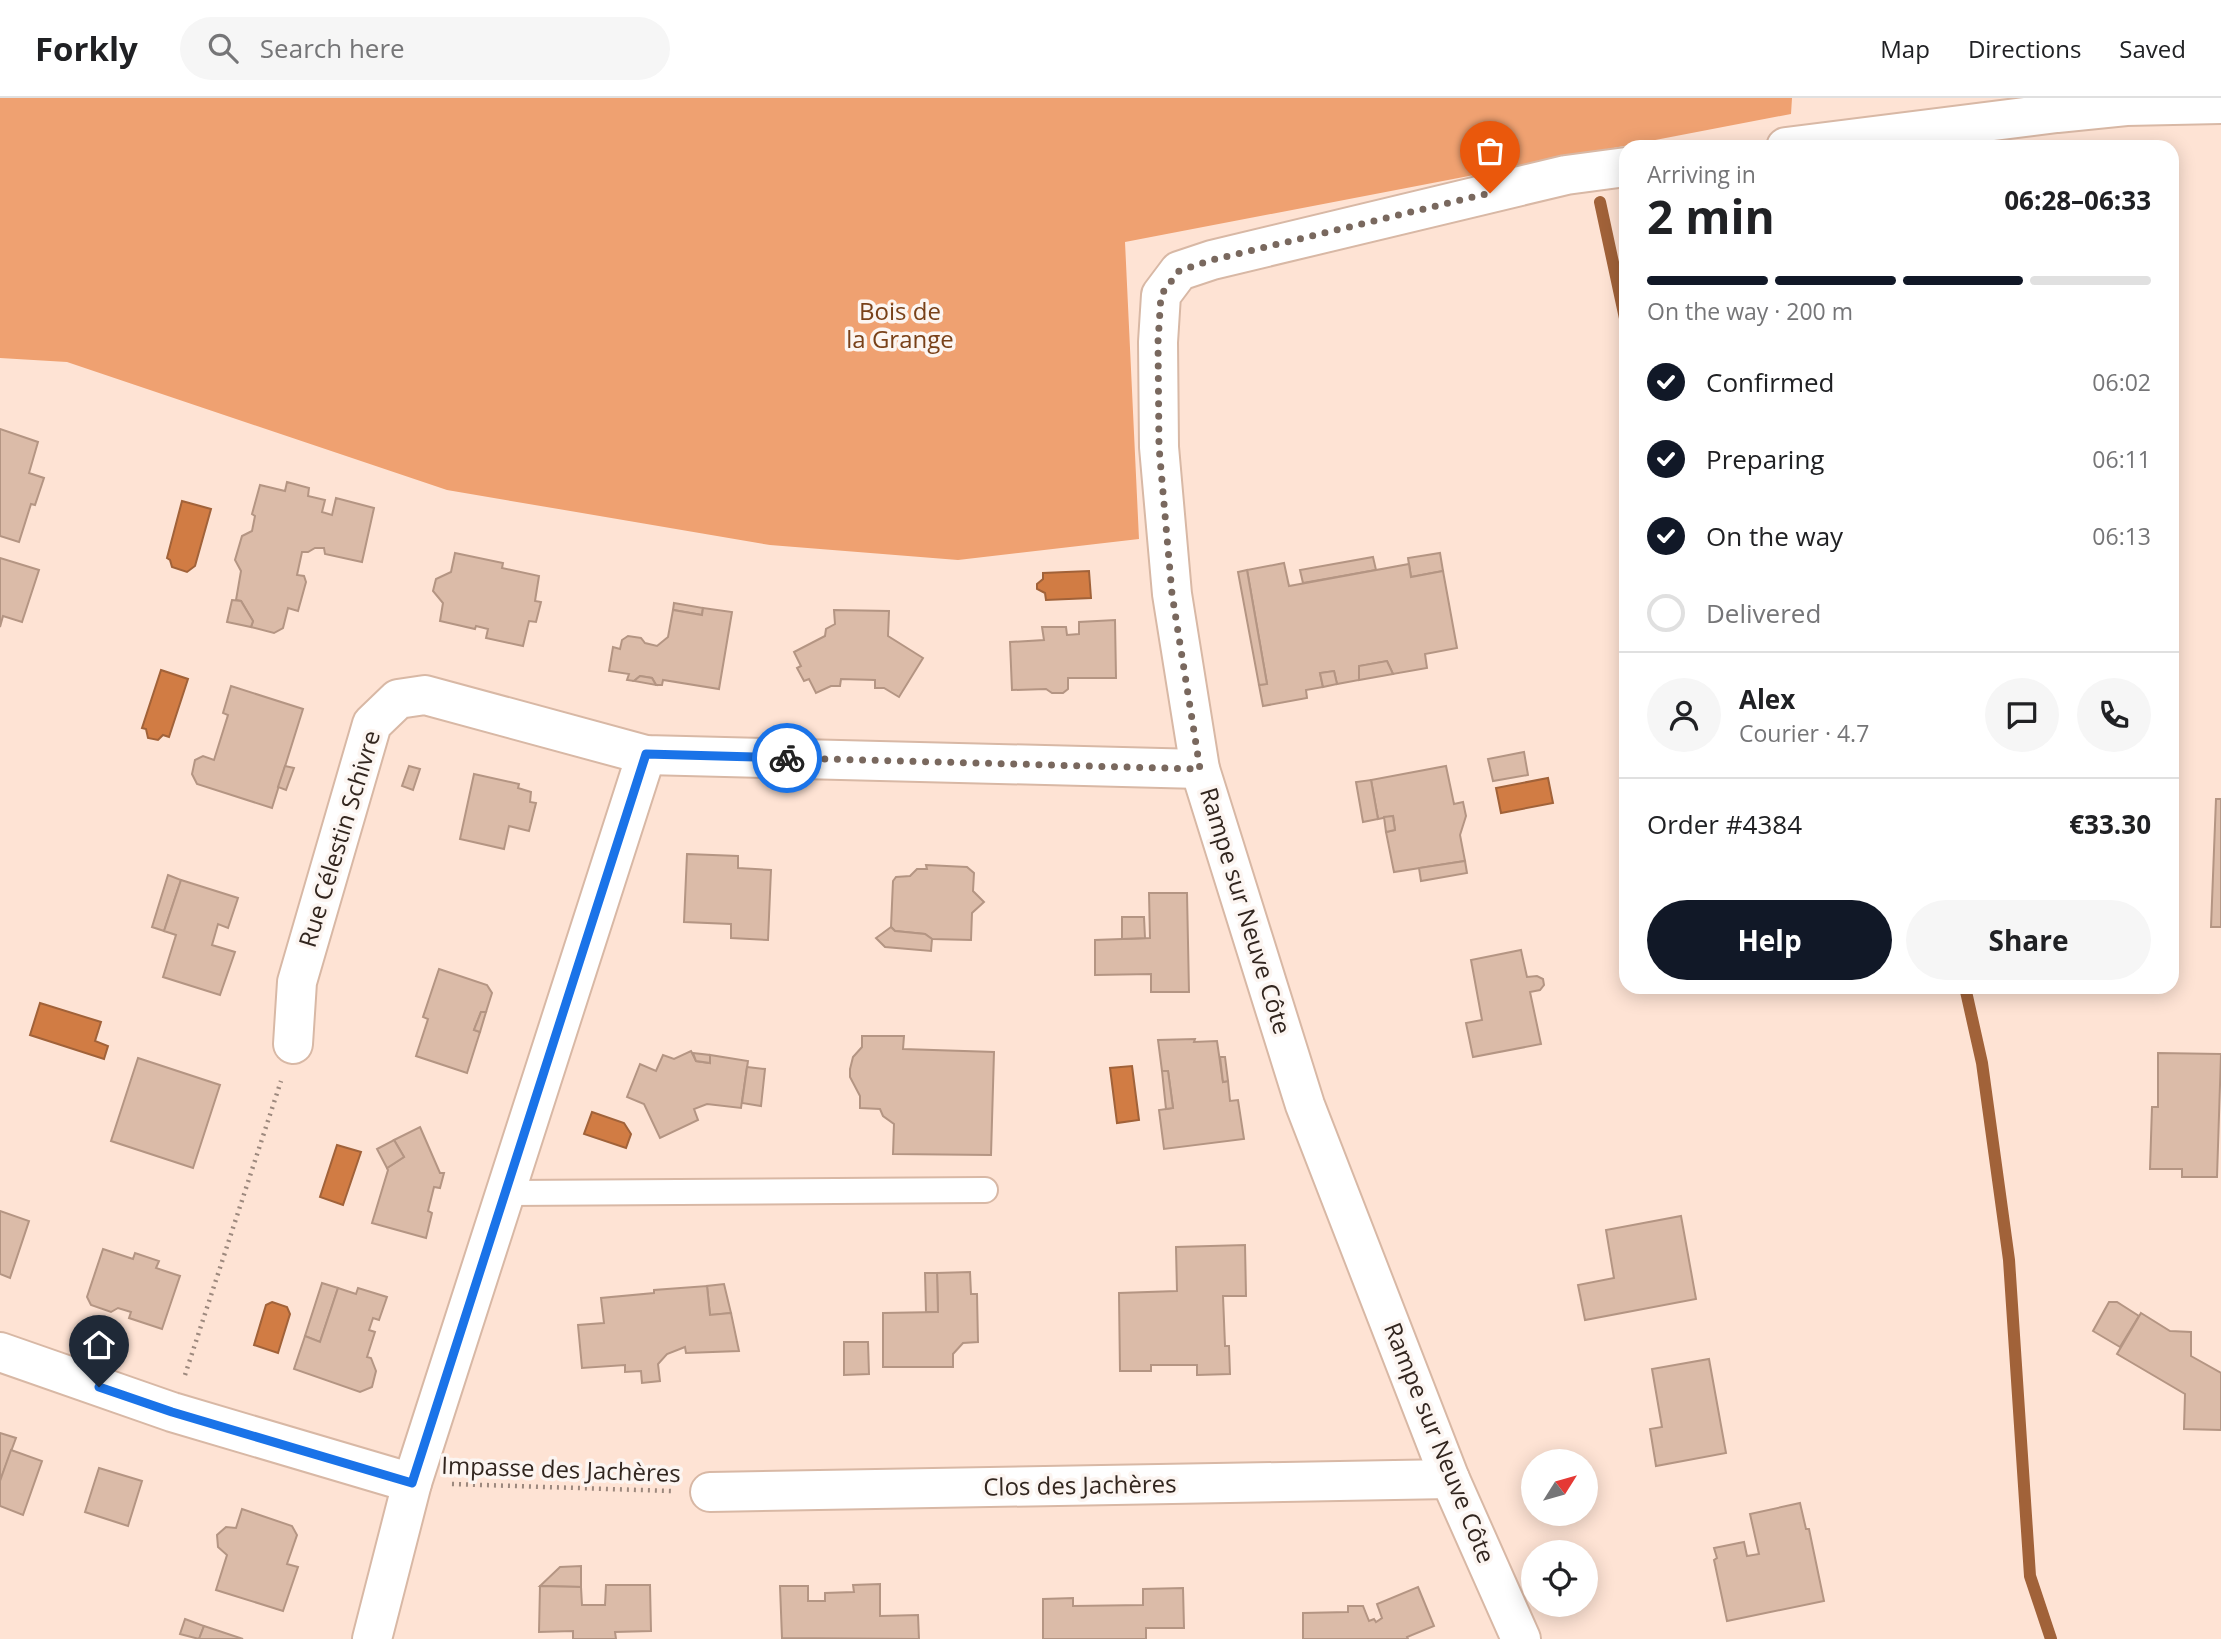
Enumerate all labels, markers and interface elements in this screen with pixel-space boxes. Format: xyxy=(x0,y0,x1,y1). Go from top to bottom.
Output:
search box xyxy=(180,17,670,80)
text: Forkly xyxy=(35,26,138,71)
icon: search xyxy=(204,29,242,67)
text: Search here xyxy=(260,30,405,66)
text: Map xyxy=(1880,32,1930,65)
text: Directions xyxy=(1968,32,2081,65)
text: Saved xyxy=(2119,32,2186,65)
pin xyxy=(1460,121,1520,193)
icon: bag xyxy=(1471,132,1509,170)
text: Arriving in xyxy=(1647,158,1756,190)
text: 06:28–06:33 xyxy=(2004,182,2151,218)
text: 2 min xyxy=(1647,185,1775,247)
park label: Bois de la Grange xyxy=(846,294,954,355)
text: On the way · 200 m xyxy=(1647,295,1853,327)
icon: check xyxy=(1647,363,1685,401)
text: Confirmed xyxy=(1706,364,1834,400)
text: 06:02 xyxy=(2092,366,2151,398)
icon: check xyxy=(1647,440,1685,478)
text: Preparing xyxy=(1706,441,1824,477)
text: 06:11 xyxy=(2092,443,2151,475)
icon: check xyxy=(1647,517,1685,555)
text: On the way xyxy=(1706,518,1843,554)
text: 06:13 xyxy=(2092,520,2151,552)
text: Delivered xyxy=(1706,595,1821,631)
button: person xyxy=(1647,678,1721,752)
button: chat xyxy=(1985,678,2059,752)
button: phone xyxy=(2077,678,2151,752)
text: Alex xyxy=(1739,681,1795,717)
text: Courier · 4.7 xyxy=(1739,717,1869,749)
courier xyxy=(752,723,822,793)
street label: Rue Célestin Schivre xyxy=(290,726,387,951)
icon: bike xyxy=(768,739,806,777)
street label: Rampe sur Neuve Côte xyxy=(1193,783,1300,1038)
text: Order #4384 xyxy=(1647,806,1802,842)
text: €33.30 xyxy=(2069,806,2151,842)
button: Help xyxy=(1647,900,1892,980)
button: Share xyxy=(1906,900,2151,980)
pin xyxy=(69,1315,129,1387)
street label: Rampe sur Neuve Côte xyxy=(1377,1317,1504,1568)
icon: home xyxy=(80,1326,118,1364)
street label: Impasse des Jachères xyxy=(441,1448,681,1489)
north arrow xyxy=(1521,1449,1598,1526)
map controls xyxy=(1521,1449,1598,1617)
street label: Clos des Jachères xyxy=(983,1466,1177,1503)
button: locate xyxy=(1521,1540,1598,1617)

